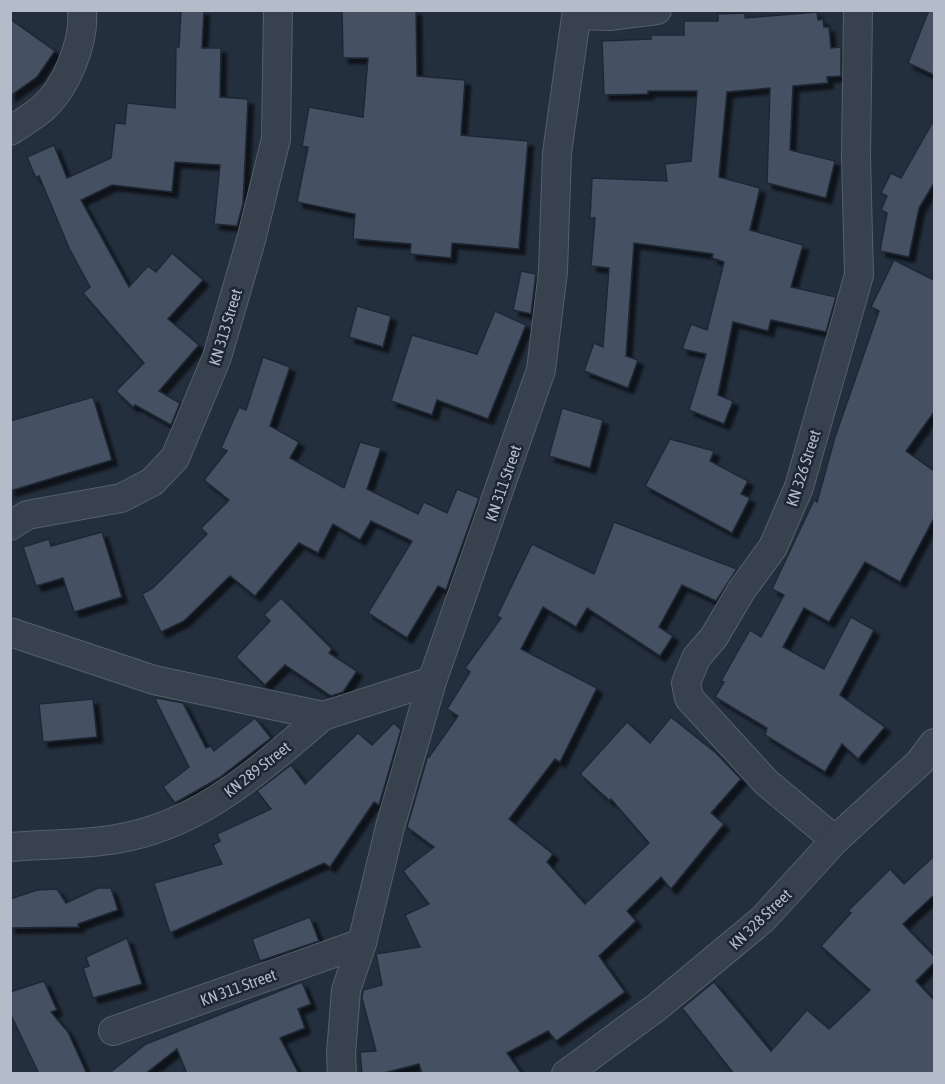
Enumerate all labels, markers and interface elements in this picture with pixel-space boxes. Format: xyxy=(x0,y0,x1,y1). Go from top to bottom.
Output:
street label: KN 313 Street xyxy=(205,286,245,368)
street label: KN 326 Street xyxy=(782,427,824,509)
street label: KN 311 Street xyxy=(482,442,525,523)
street label: KN 289 Street xyxy=(220,737,294,801)
street label: KN 328 Street xyxy=(725,885,795,953)
street label: KN 311 Street xyxy=(198,965,279,1009)

